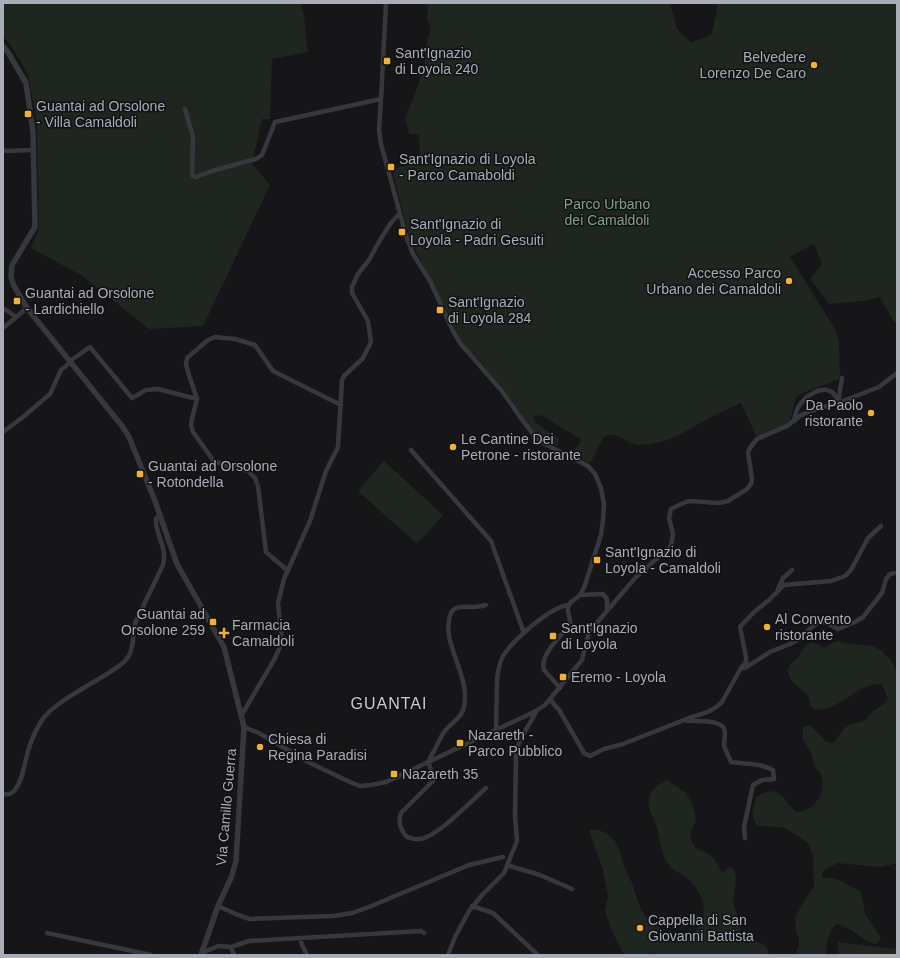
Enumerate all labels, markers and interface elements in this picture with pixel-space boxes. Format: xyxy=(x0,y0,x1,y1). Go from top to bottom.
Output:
place label: Sant'Ignazio di Loyola 240 xyxy=(395,45,479,77)
place label: Belvedere Lorenzo De Caro xyxy=(699,49,806,81)
marker: Sant'Ignazio di Loyola 240 xyxy=(382,56,392,66)
marker: Belvedere Lorenzo De Caro xyxy=(809,60,819,70)
place label: Guantai ad Orsolone - Villa Camaldoli xyxy=(36,98,165,130)
marker: Guantai ad Orsolone - Villa Camaldoli xyxy=(23,109,33,119)
place label: Sant'Ignazio di Loyola - Parco Camaboldi xyxy=(399,151,536,183)
marker: Sant'Ignazio di Loyola - Parco Camaboldi xyxy=(386,162,396,172)
park label: Parco Urbano dei Camaldoli xyxy=(564,196,650,228)
place label: Sant'Ignazio di Loyola - Padri Gesuiti xyxy=(410,216,544,248)
marker: Sant'Ignazio di Loyola - Padri Gesuiti xyxy=(397,227,407,237)
place label: Accesso Parco Urbano dei Camaldoli xyxy=(646,265,781,297)
marker: Accesso Parco Urbano dei Camaldoli xyxy=(784,276,794,286)
place label: Guantai ad Orsolone - Lardichiello xyxy=(25,285,154,317)
place label: Sant'Ignazio di Loyola 284 xyxy=(448,294,532,326)
marker: Guantai ad Orsolone - Lardichiello xyxy=(12,296,22,306)
marker: Sant'Ignazio di Loyola 284 xyxy=(435,305,445,315)
place label: Da Paolo ristorante xyxy=(805,397,863,429)
marker: Da Paolo ristorante xyxy=(866,408,876,418)
place label: Le Cantine Dei Petrone - ristorante xyxy=(461,431,581,463)
marker: Le Cantine Dei Petrone - ristorante xyxy=(448,442,458,452)
place label: Guantai ad Orsolone - Rotondella xyxy=(148,458,277,490)
marker: Guantai ad Orsolone - Rotondella xyxy=(135,469,145,479)
place label: Sant'Ignazio di Loyola - Camaldoli xyxy=(605,544,721,576)
marker: Sant'Ignazio di Loyola - Camaldoli xyxy=(592,555,602,565)
place label: Guantai ad Orsolone 259 xyxy=(121,606,205,638)
place label: Al Convento ristorante xyxy=(775,611,851,643)
marker: Guantai ad Orsolone 259 xyxy=(208,617,218,627)
place label: Farmacia Camaldoli xyxy=(232,617,294,649)
place label: Sant'Ignazio di Loyola xyxy=(561,620,638,652)
marker: Al Convento ristorante xyxy=(762,622,772,632)
marker: Farmacia Camaldoli xyxy=(219,628,229,638)
marker: Sant'Ignazio di Loyola xyxy=(548,631,558,641)
place label: Eremo - Loyola xyxy=(571,669,666,685)
marker: Eremo - Loyola xyxy=(558,672,568,682)
district label: GUANTAI xyxy=(351,695,427,712)
place label: Nazareth - Parco Pubblico xyxy=(468,727,562,759)
place label: Chiesa di Regina Paradisi xyxy=(268,731,367,763)
marker: Nazareth - Parco Pubblico xyxy=(455,738,465,748)
marker: Chiesa di Regina Paradisi xyxy=(255,742,265,752)
street label: Via Camillo Guerra xyxy=(213,747,239,866)
place label: Nazareth 35 xyxy=(402,766,478,782)
marker: Nazareth 35 xyxy=(389,769,399,779)
place label: Cappella di San Giovanni Battista xyxy=(648,912,754,944)
marker: Cappella di San Giovanni Battista xyxy=(635,923,645,933)

